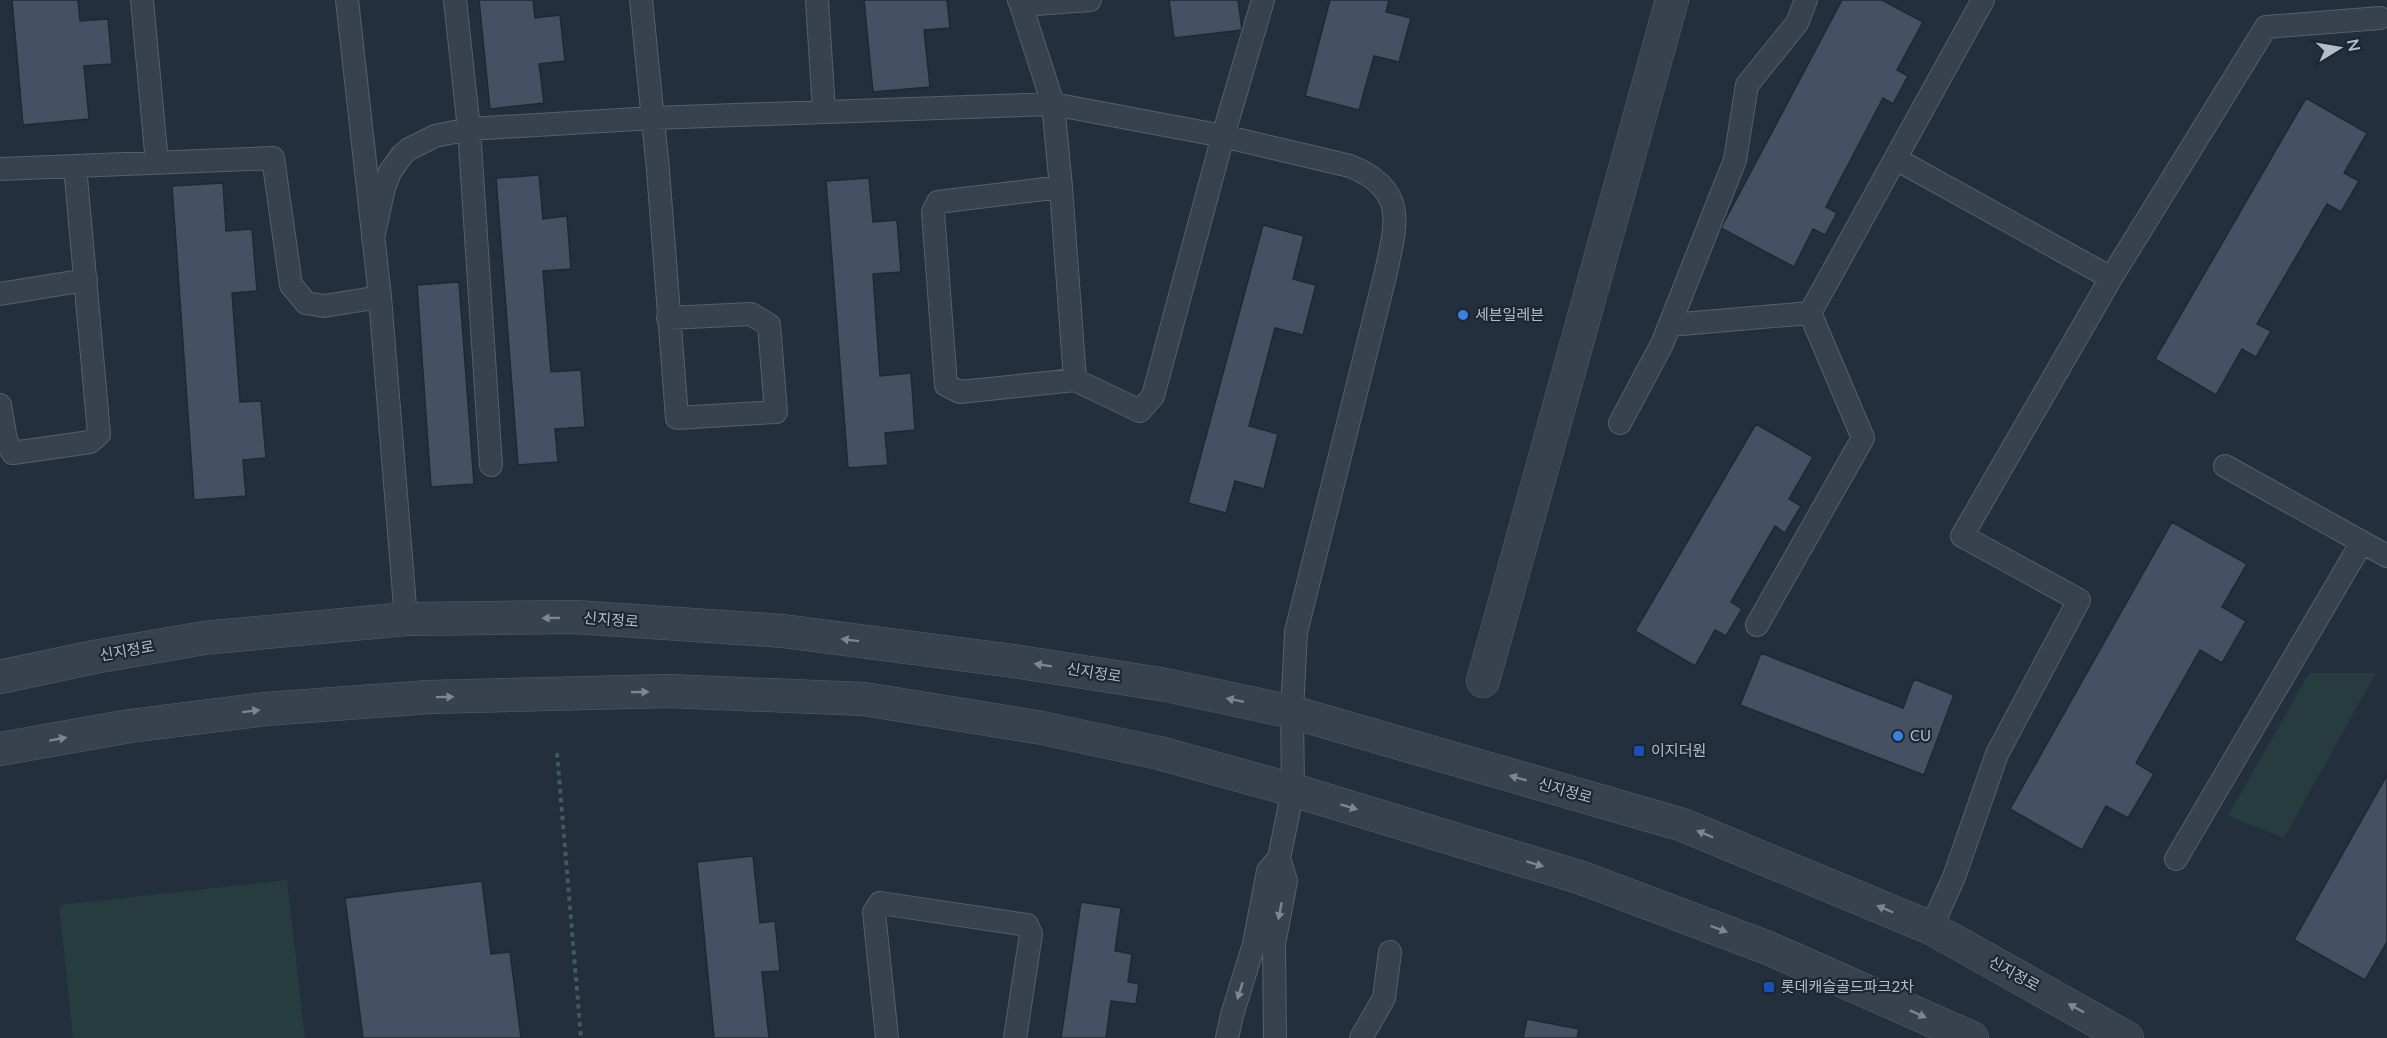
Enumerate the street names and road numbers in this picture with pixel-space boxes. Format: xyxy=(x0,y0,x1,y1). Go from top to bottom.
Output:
street label: 신지정로 xyxy=(583,608,639,630)
street label: 신지정로 xyxy=(98,636,156,664)
street label: 신지정로 xyxy=(1065,659,1123,685)
street label: 신지정로 xyxy=(1536,774,1594,806)
street label: 신지정로 xyxy=(1986,952,2043,994)

